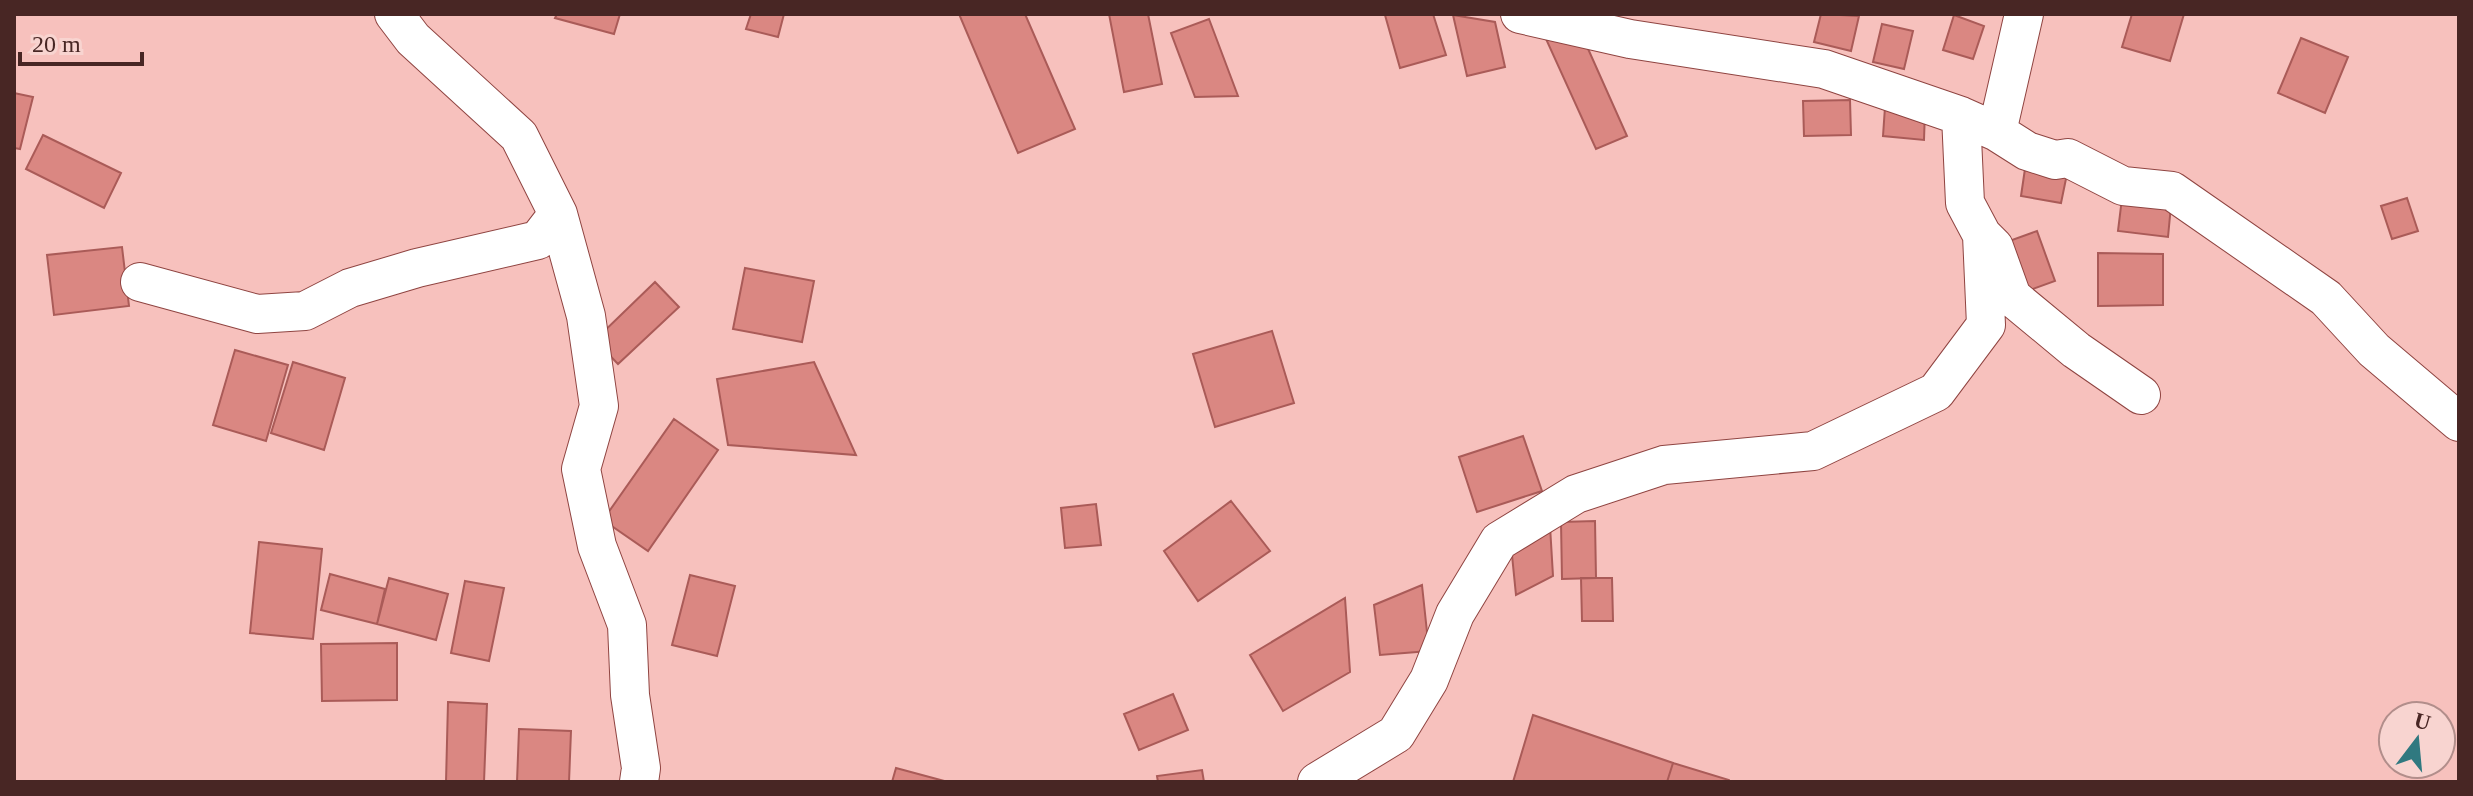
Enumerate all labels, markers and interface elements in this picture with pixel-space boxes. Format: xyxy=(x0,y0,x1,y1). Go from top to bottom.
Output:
scale bar xyxy=(20,16,142,66)
text: 20 m xyxy=(32,31,81,57)
north arrow xyxy=(2377,700,2457,780)
text: U xyxy=(2411,707,2434,735)

